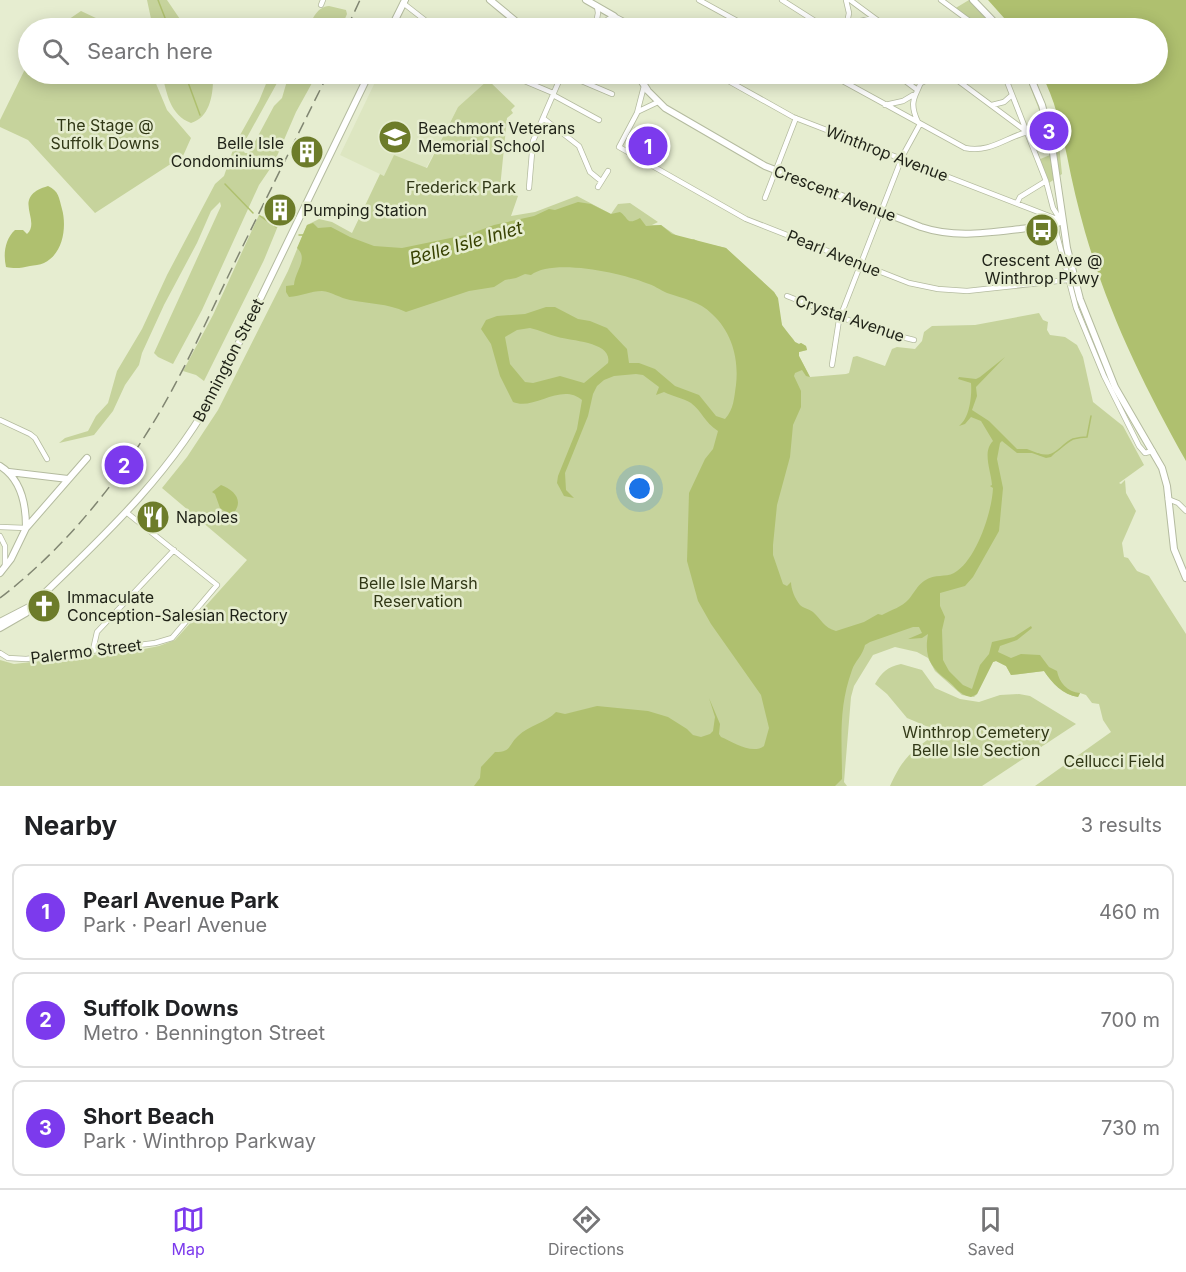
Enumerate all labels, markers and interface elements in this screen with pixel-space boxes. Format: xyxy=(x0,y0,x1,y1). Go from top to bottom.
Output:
search box xyxy=(18,18,1168,84)
icon: search xyxy=(39,35,72,68)
text: Search here xyxy=(87,38,213,64)
pin: 3 xyxy=(1030,108,1068,154)
park label: The Stage @ Suffolk Downs xyxy=(50,115,160,153)
place label: Beachmont Veterans Memorial School xyxy=(418,118,575,156)
school or university icon: Beachmont Veterans Memorial School xyxy=(377,119,413,155)
street label: Winthrop Avenue xyxy=(823,120,951,186)
pin: 1 xyxy=(628,124,668,168)
place label: Belle Isle Condominiums xyxy=(171,133,284,171)
building icon: Belle Isle Condominiums xyxy=(289,134,325,170)
street label: Crescent Avenue xyxy=(771,161,899,225)
park label: Frederick Park xyxy=(406,177,516,197)
building icon: Pumping Station xyxy=(262,192,298,228)
place label: Pumping Station xyxy=(303,200,427,220)
bus stop icon: Crescent Ave @ Winthrop Pkwy xyxy=(1024,212,1060,248)
water label: Belle Isle Inlet xyxy=(407,217,526,269)
street label: Pearl Avenue xyxy=(784,225,884,281)
place label: Crescent Ave @ Winthrop Pkwy xyxy=(982,250,1102,288)
street label: Crystal Avenue xyxy=(793,290,907,346)
street label: Bennington Street xyxy=(188,295,268,425)
pin: 2 xyxy=(104,442,144,488)
your location xyxy=(625,474,654,503)
restaurant icon: Napoles xyxy=(135,499,171,535)
place label: Napoles xyxy=(176,507,238,527)
park label: Belle Isle Marsh Reservation xyxy=(358,573,478,611)
place label: Immaculate Conception-Salesian Rectory xyxy=(67,587,288,625)
church icon: Immaculate Conception-Salesian Rectory xyxy=(26,588,62,624)
street label: Palermo Street xyxy=(29,634,143,668)
park label: Winthrop Cemetery Belle Isle Section xyxy=(902,722,1050,760)
park label: Cellucci Field xyxy=(1063,751,1165,771)
text: Nearby xyxy=(24,810,117,841)
text: 3 results xyxy=(1081,813,1162,837)
text: Pearl Avenue Park xyxy=(83,887,279,913)
text: 1 xyxy=(41,900,50,924)
text: 460 m xyxy=(1099,900,1160,924)
text: Park · Pearl Avenue xyxy=(83,913,267,937)
text: Suffolk Downs xyxy=(83,995,238,1021)
text: 2 xyxy=(39,1008,52,1032)
text: 700 m xyxy=(1101,1008,1160,1032)
text: Metro · Bennington Street xyxy=(83,1021,325,1045)
text: Short Beach xyxy=(83,1103,215,1129)
text: 3 xyxy=(39,1116,52,1140)
text: 730 m xyxy=(1101,1116,1160,1140)
text: Park · Winthrop Parkway xyxy=(83,1129,316,1153)
tab: Map xyxy=(172,1203,205,1259)
tab: Directions xyxy=(548,1203,624,1259)
tab: Saved xyxy=(968,1203,1014,1259)

